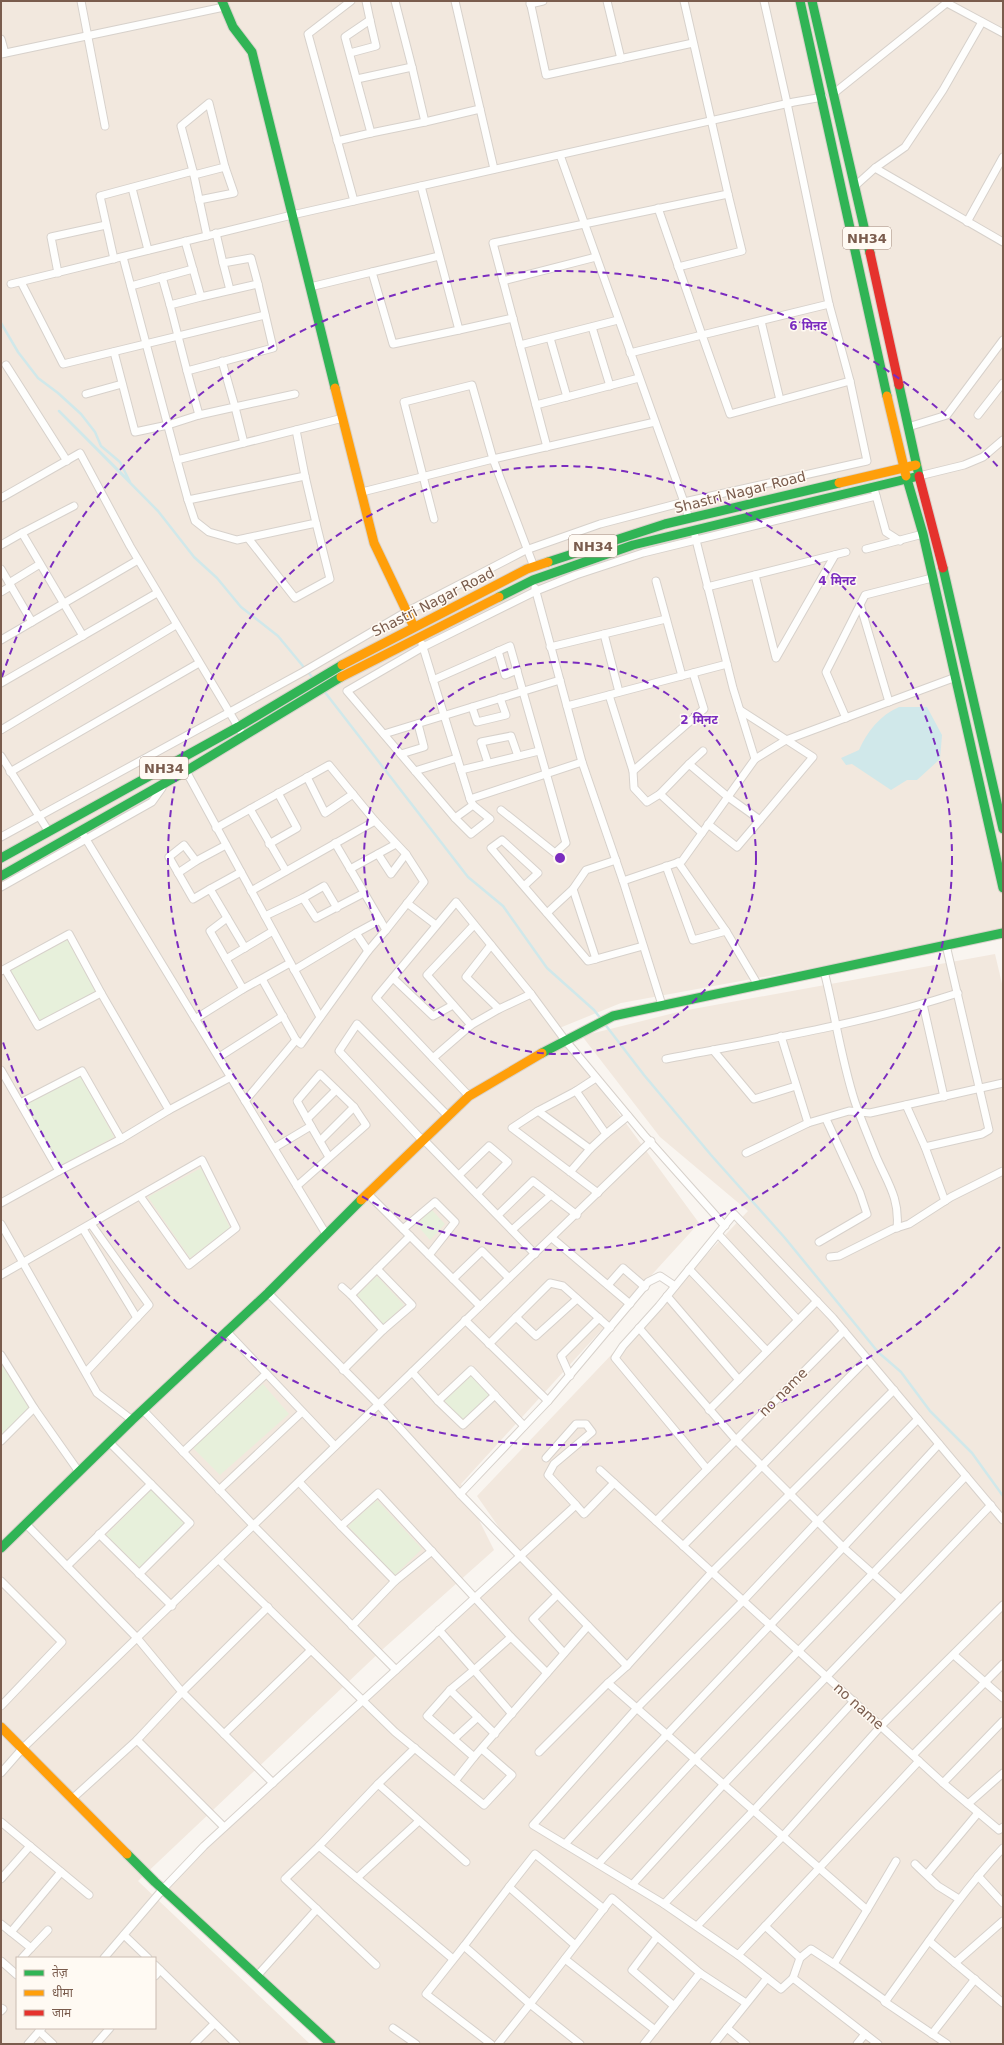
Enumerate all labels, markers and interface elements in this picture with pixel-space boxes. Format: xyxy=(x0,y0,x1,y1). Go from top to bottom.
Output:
road number: NH34 xyxy=(843,227,891,249)
text: 6 मिनट xyxy=(789,318,827,333)
street label: Shastri Nagar Road xyxy=(673,468,807,516)
road number: NH34 xyxy=(569,535,617,557)
street label: Shastri Nagar Road xyxy=(369,564,497,640)
text: 4 मिनट xyxy=(818,573,856,588)
text: 2 मिनट xyxy=(680,712,718,727)
road number: NH34 xyxy=(140,757,188,779)
centre of rings xyxy=(553,851,567,865)
street label: no name xyxy=(756,1365,810,1419)
street label: no name xyxy=(831,1679,887,1733)
legend xyxy=(16,1957,156,2029)
text: तेज़ xyxy=(52,1965,69,1980)
text: धीमा xyxy=(52,1985,74,2000)
text: जाम xyxy=(52,2006,72,2020)

